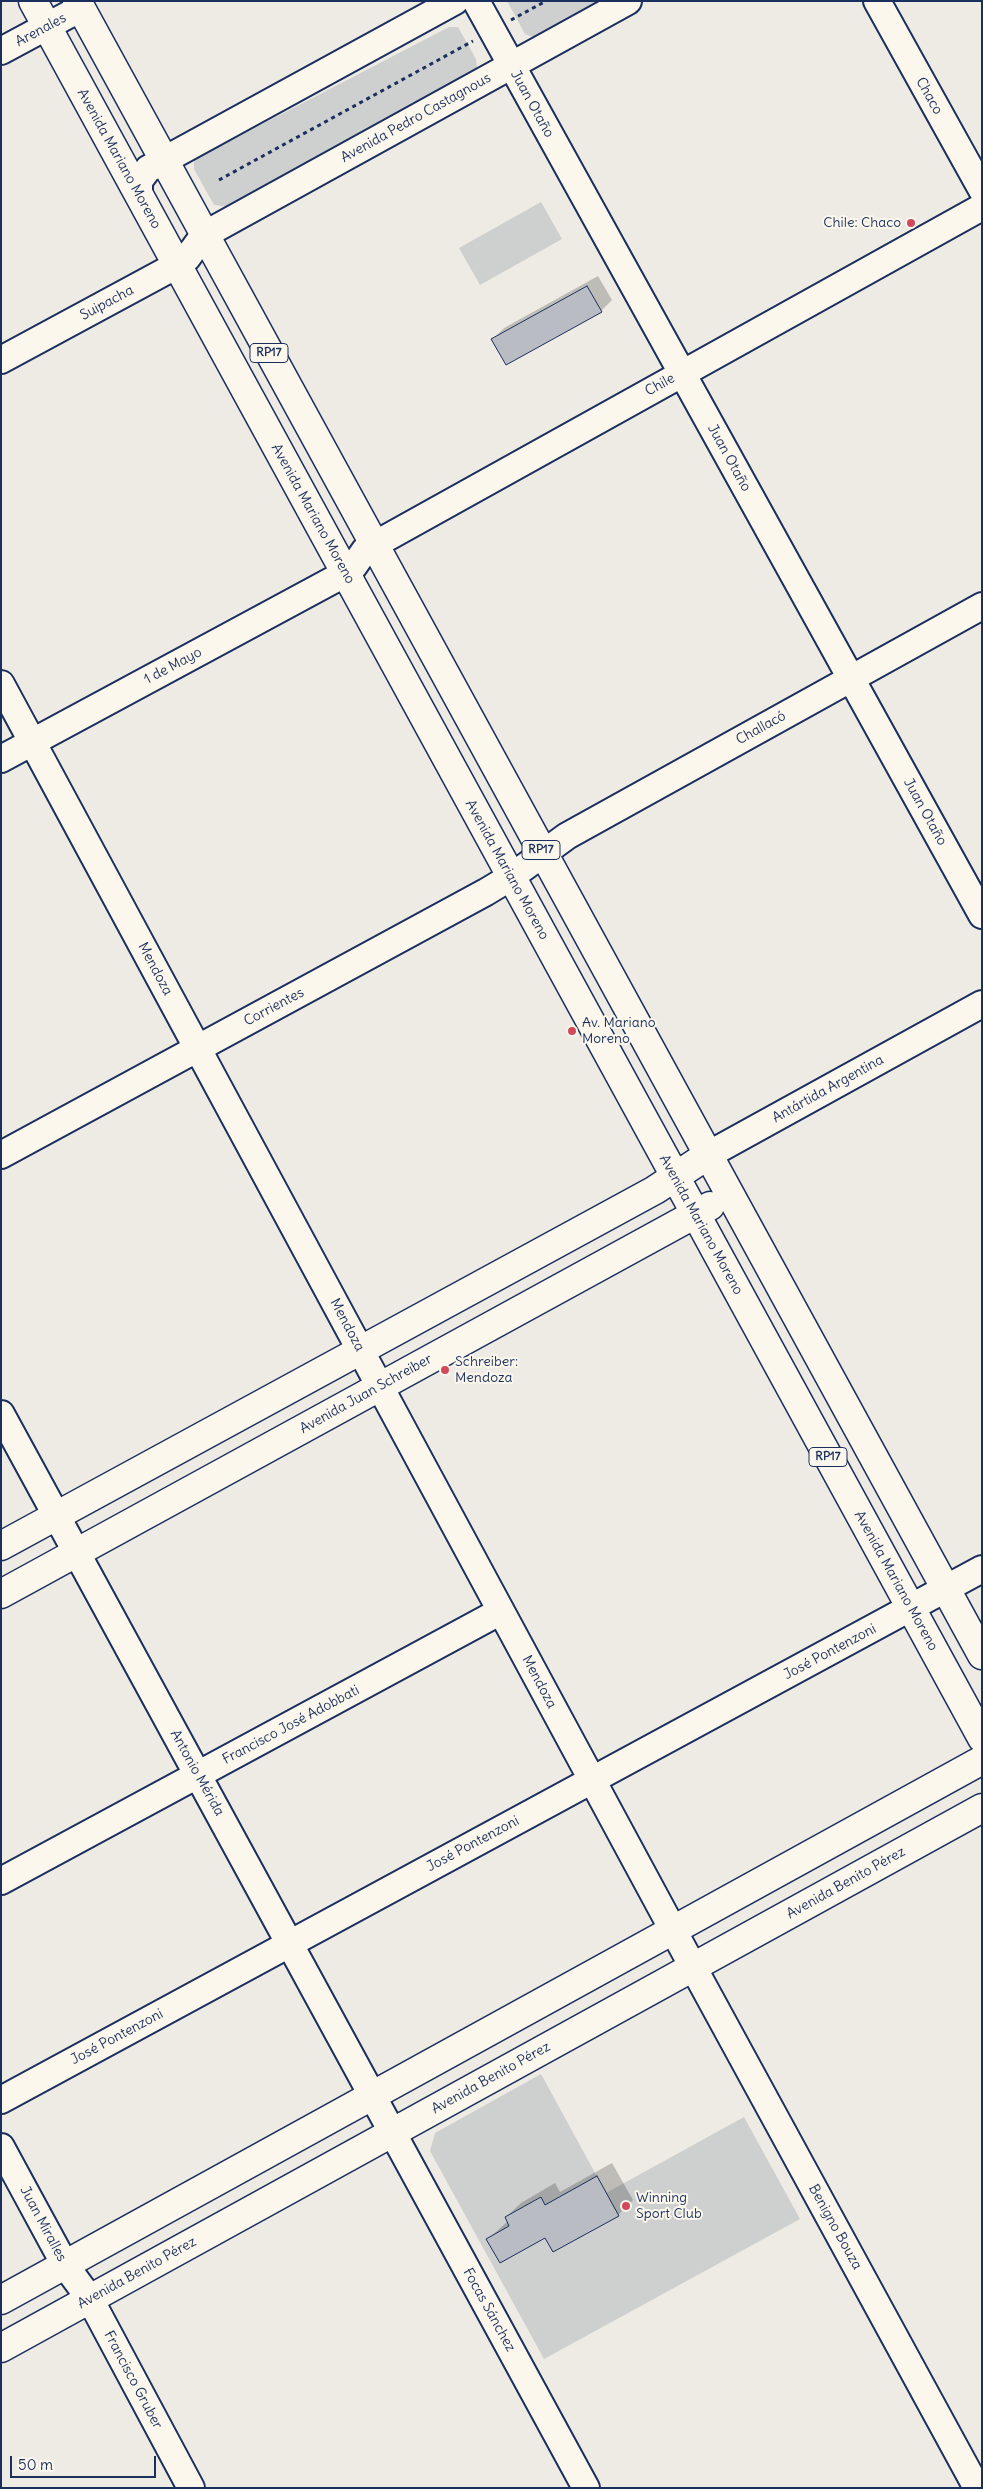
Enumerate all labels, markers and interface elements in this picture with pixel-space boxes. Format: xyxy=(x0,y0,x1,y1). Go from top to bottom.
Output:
street label: Arenales xyxy=(13,10,69,50)
street label: Juan Otaño xyxy=(507,67,557,141)
street label: Avenida Pedro Castagnous xyxy=(338,70,494,166)
street label: Chaco xyxy=(912,74,946,118)
street label: Avenida Mariano Moreno xyxy=(74,86,164,232)
place label: Chile: Chaco xyxy=(823,215,901,231)
marker: Chile: Chaco xyxy=(905,217,917,229)
street label: Suipacha xyxy=(77,282,137,324)
road number: RP17 xyxy=(250,343,288,362)
street label: Chile xyxy=(642,370,678,400)
street label: Juan Otaño xyxy=(704,421,754,495)
street label: Avenida Mariano Moreno xyxy=(268,441,358,587)
street label: 1 de Mayo xyxy=(141,644,205,688)
street label: Challacó xyxy=(733,707,789,749)
street label: Juan Otaño xyxy=(900,775,950,849)
street label: Avenida Mariano Moreno xyxy=(462,797,552,943)
road number: RP17 xyxy=(522,840,560,860)
street label: Mendoza xyxy=(134,940,176,998)
street label: Corrientes xyxy=(241,984,307,1030)
place label: Av. Mariano Moreno xyxy=(582,1015,656,1048)
marker: Av. Mariano Moreno xyxy=(566,1025,578,1037)
street label: Antártida Argentina xyxy=(769,1051,887,1127)
street label: Avenida Mariano Moreno xyxy=(656,1152,746,1298)
street label: Mendoza xyxy=(326,1296,368,1354)
street label: Avenida Juan Schreiber xyxy=(297,1351,435,1437)
place label: Schreiber: Mendoza xyxy=(455,1354,518,1386)
marker: Schreiber: Mendoza xyxy=(439,1364,451,1376)
road number: RP17 xyxy=(809,1448,847,1466)
street label: Avenida Mariano Moreno xyxy=(851,1508,941,1654)
street label: José Pontenzoni xyxy=(781,1621,879,1683)
street label: Mendoza xyxy=(518,1653,560,1711)
street label: Francisco José Adobbati xyxy=(220,1682,362,1768)
street label: Antonio Mérida xyxy=(166,1727,228,1819)
street label: José Pontenzoni xyxy=(424,1813,522,1875)
street label: Avenida Benito Pérez xyxy=(784,1843,908,1923)
street label: José Pontenzoni xyxy=(68,2006,166,2068)
street label: Avenida Benito Pérez xyxy=(429,2038,553,2118)
street label: Benigno Bouza xyxy=(805,2181,865,2273)
street label: Juan Miralles xyxy=(16,2183,70,2265)
place label: Winning Sport Club xyxy=(636,2190,702,2222)
marker: Winning Sport Club xyxy=(620,2200,632,2212)
street label: Avenida Benito Pérez xyxy=(75,2233,199,2313)
street label: Focas Sánchez xyxy=(459,2265,519,2355)
street label: Francisco Gruber xyxy=(100,2328,166,2432)
scale bar xyxy=(12,2446,159,2478)
text: 50 m xyxy=(18,2455,53,2474)

